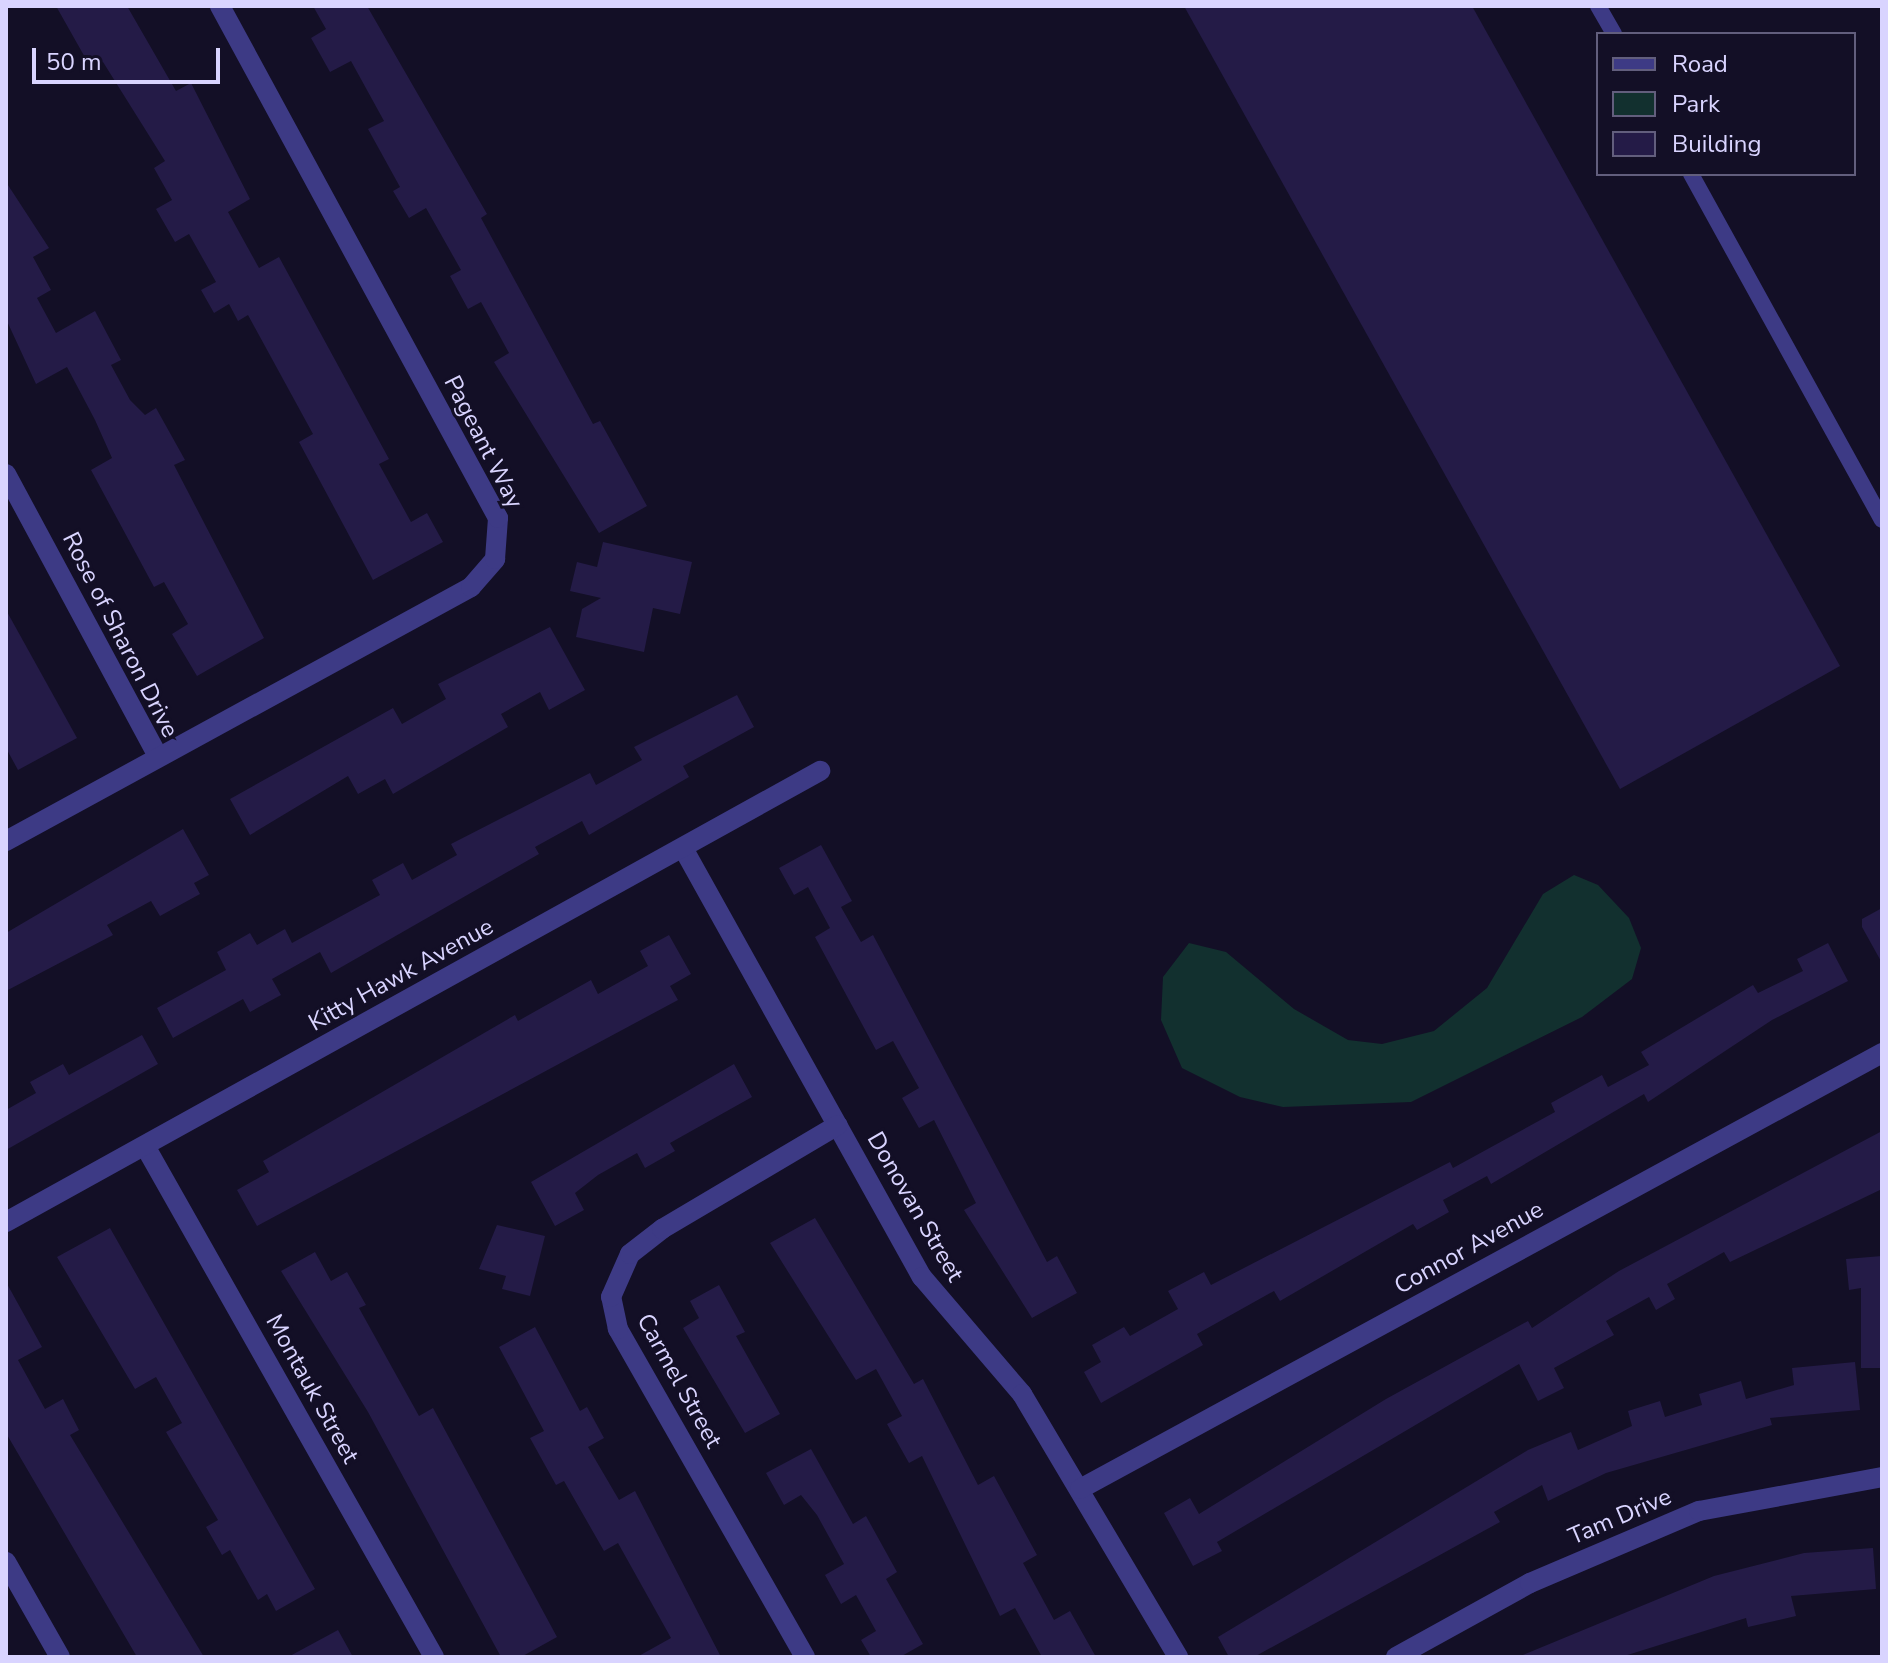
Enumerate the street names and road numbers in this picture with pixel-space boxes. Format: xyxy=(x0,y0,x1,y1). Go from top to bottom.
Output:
street label: Pageant Way xyxy=(437,371,529,513)
street label: Rose of Sharon Drive xyxy=(56,528,184,742)
street label: Kitty Hawk Avenue xyxy=(304,912,498,1038)
street label: Donovan Street xyxy=(861,1127,969,1287)
street label: Connor Avenue xyxy=(1390,1195,1548,1301)
street label: Carmel Street xyxy=(630,1309,728,1453)
street label: Montauk Street xyxy=(259,1310,365,1468)
street label: Tam Drive xyxy=(1564,1482,1676,1552)

